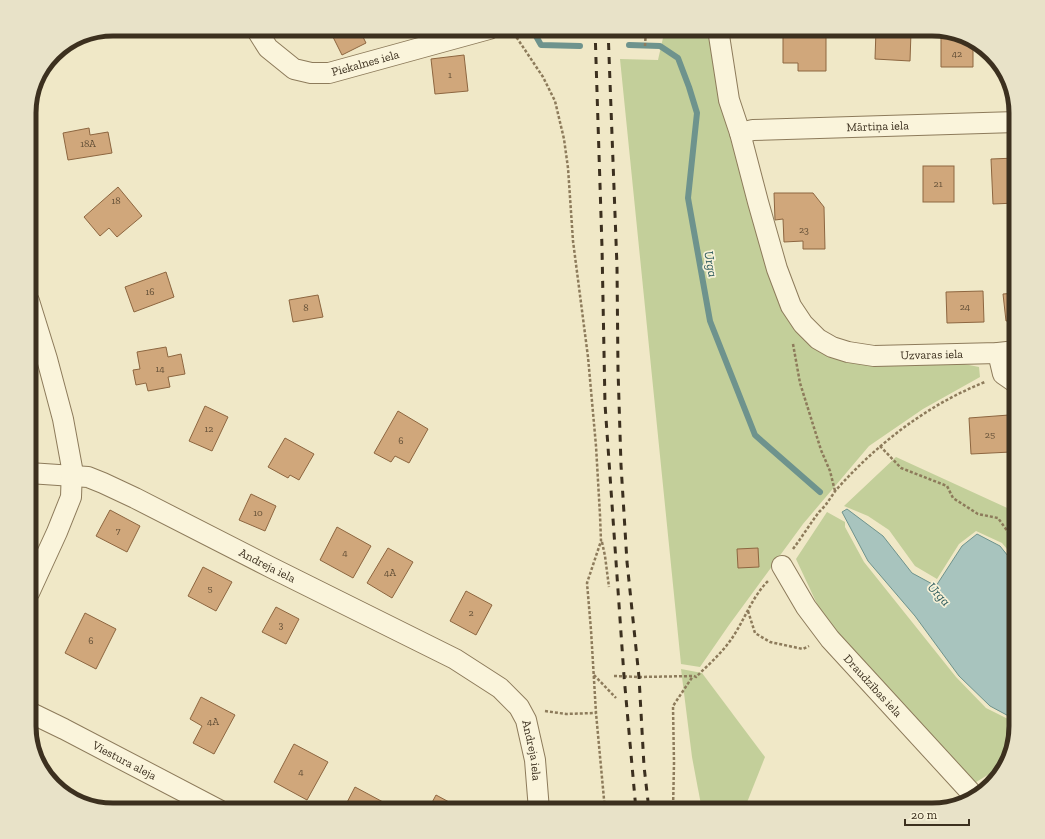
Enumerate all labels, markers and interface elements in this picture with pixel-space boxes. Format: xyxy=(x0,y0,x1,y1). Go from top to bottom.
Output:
street label: Piekalnes iela xyxy=(330,47,401,79)
house number: 42 xyxy=(952,48,962,60)
house number: 1 xyxy=(448,69,452,81)
street label: Mārtiņa iela xyxy=(846,118,909,134)
house number: 18A xyxy=(80,138,96,150)
house number: 21 xyxy=(934,178,943,190)
house number: 18 xyxy=(111,195,121,207)
house number: 23 xyxy=(799,224,809,236)
water label: Urga xyxy=(701,250,721,278)
house number: 16 xyxy=(145,286,155,298)
house number: 24 xyxy=(960,301,971,313)
house number: 8 xyxy=(303,302,309,314)
street label: Uzvaras iela xyxy=(900,347,963,362)
house number: 14 xyxy=(155,363,165,375)
house number: 12 xyxy=(205,423,214,435)
house number: 25 xyxy=(985,429,995,441)
house number: 6 xyxy=(398,435,404,447)
house number: 10 xyxy=(253,507,263,519)
house number: 7 xyxy=(116,525,121,537)
street label: Andreja iela xyxy=(237,545,298,586)
house number: 4 xyxy=(342,547,348,559)
house number: 4A xyxy=(384,567,396,579)
water label: Urga xyxy=(925,579,953,609)
house number: 5 xyxy=(207,583,213,595)
house number: 2 xyxy=(468,607,474,619)
house number: 3 xyxy=(279,619,284,631)
house number: 6 xyxy=(88,635,94,647)
street label: Draudzības iela xyxy=(841,652,905,720)
house number: 4A xyxy=(207,716,219,728)
street label: Andreja iela xyxy=(519,719,544,781)
street label: Viestura aleja xyxy=(89,738,159,783)
house number: 4 xyxy=(298,766,304,778)
scale bar xyxy=(905,801,969,827)
text: 20 m xyxy=(911,808,938,822)

